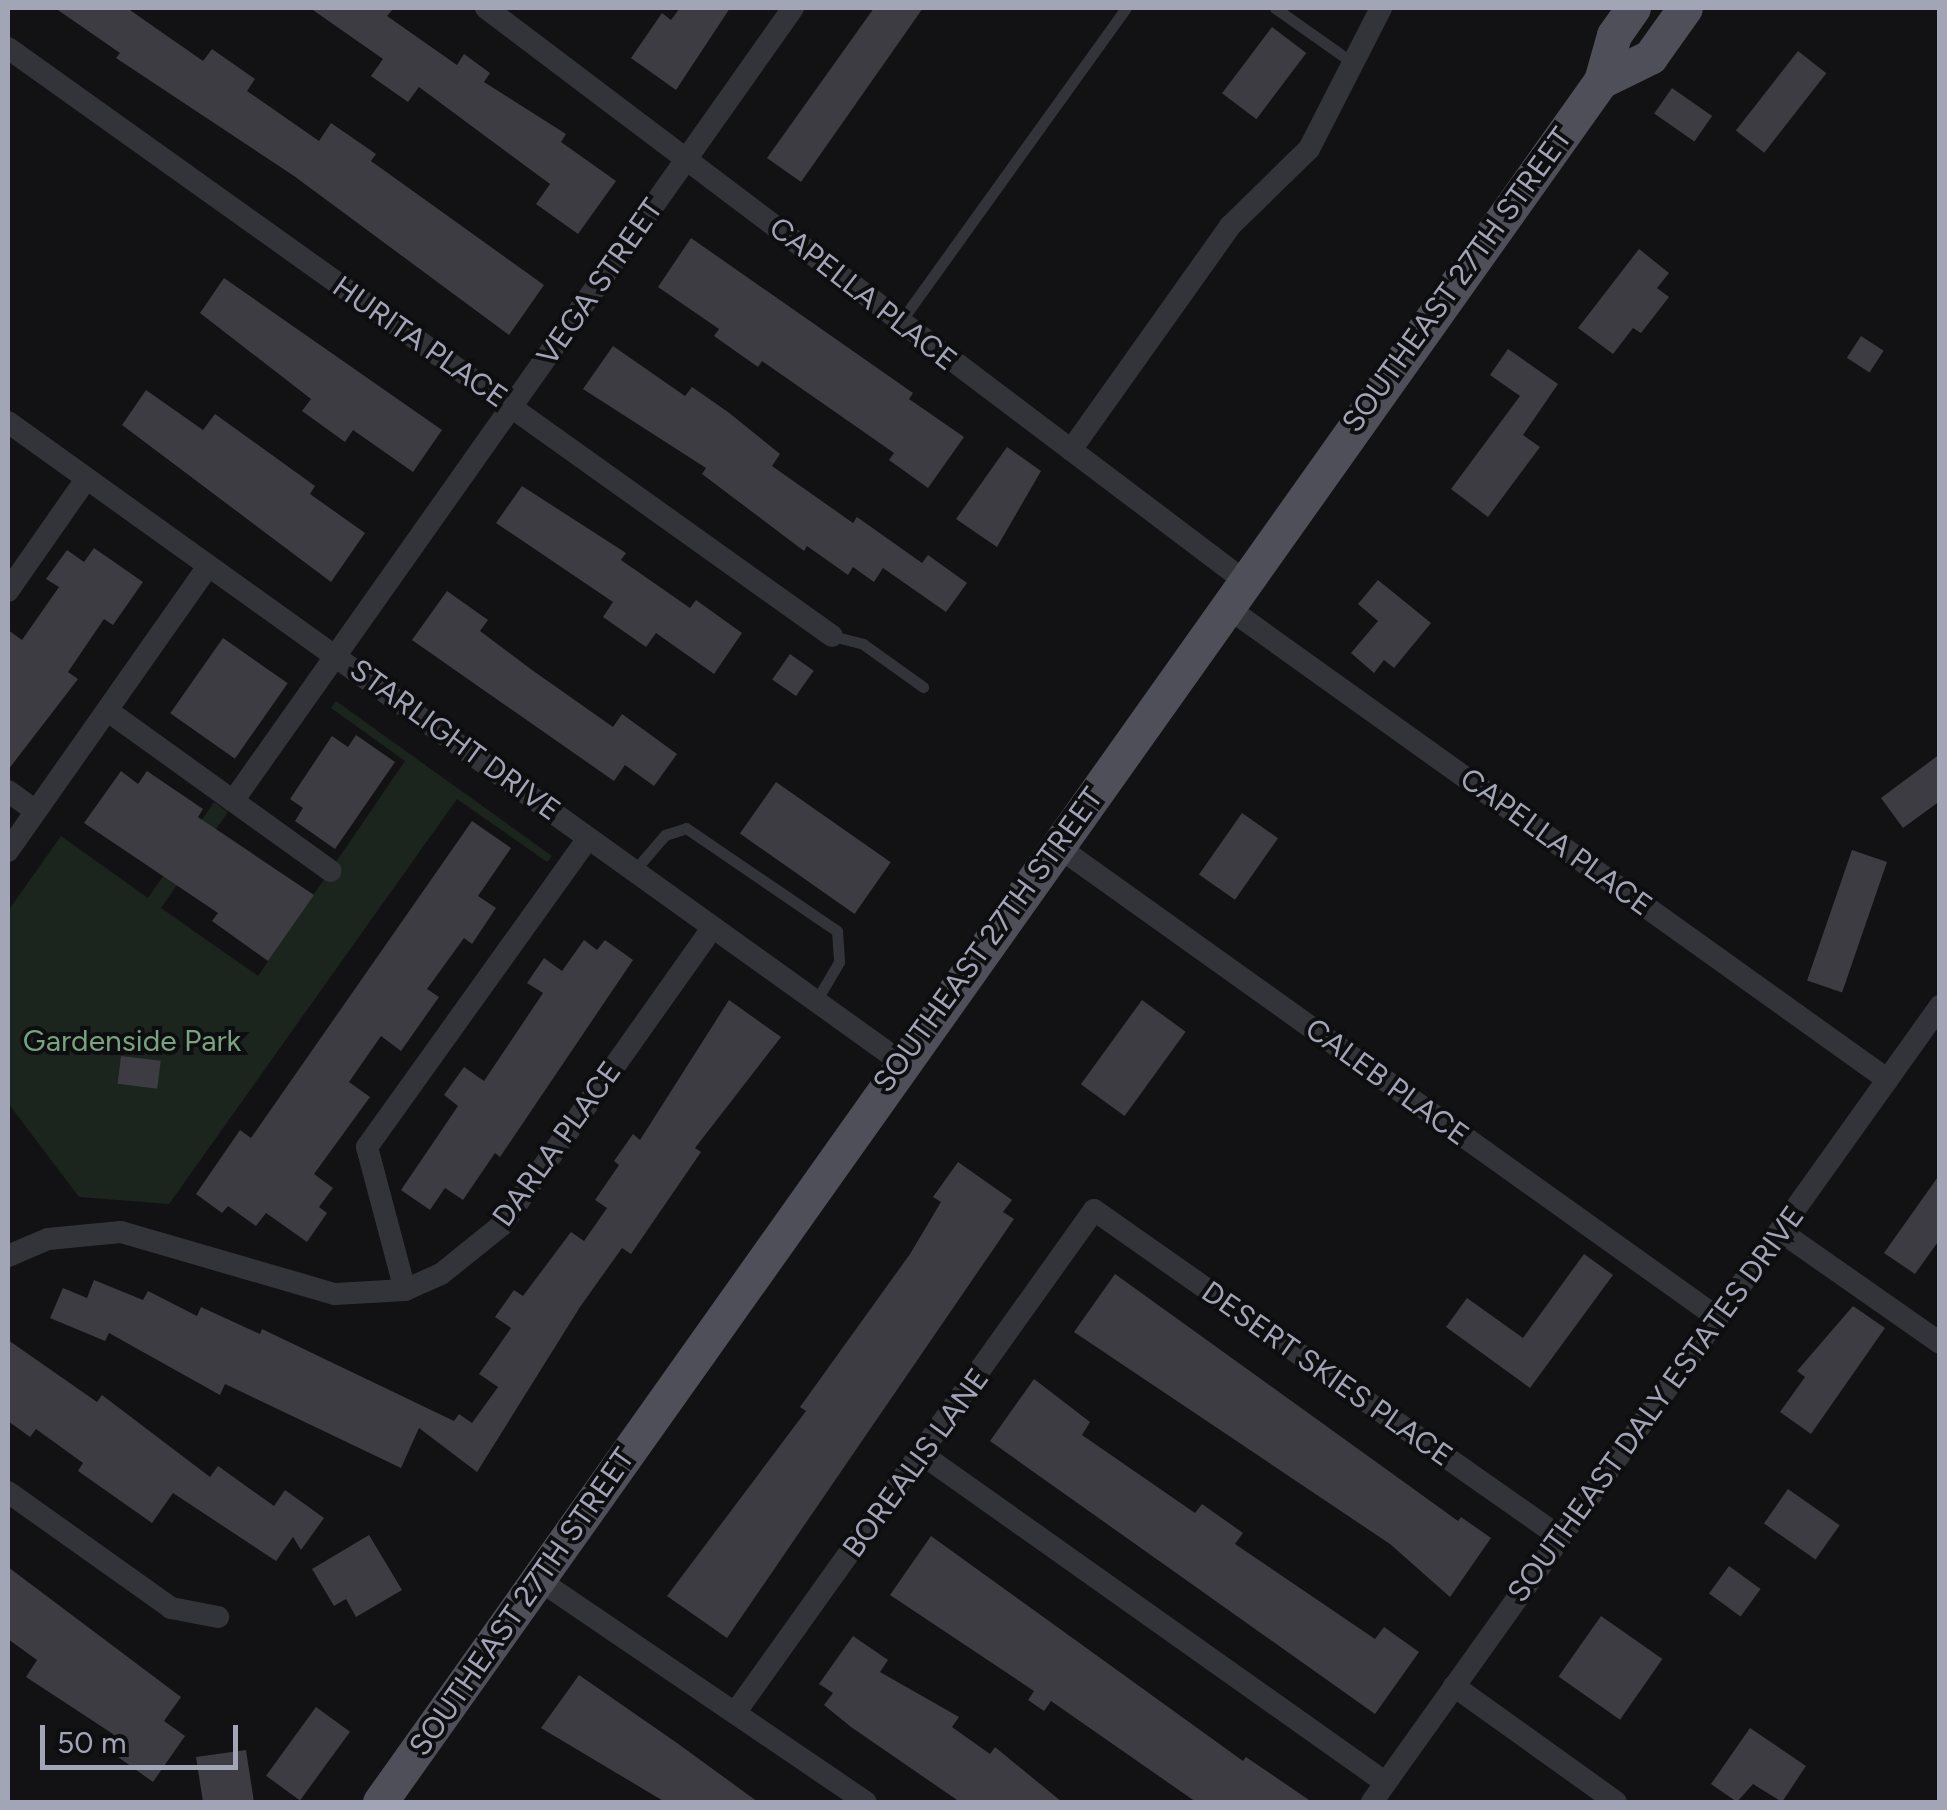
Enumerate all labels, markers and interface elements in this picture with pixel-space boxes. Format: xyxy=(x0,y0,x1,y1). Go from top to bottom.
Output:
street label: SOUTHEAST 27TH STREET xyxy=(1334,121,1580,439)
street label: VEGA STREET xyxy=(529,192,671,372)
street label: CAPELLA PLACE xyxy=(762,210,964,378)
street label: HURITA PLACE xyxy=(326,268,514,416)
street label: STARLIGHT DRIVE xyxy=(343,652,567,828)
street label: CAPELLA PLACE xyxy=(1453,760,1659,924)
street label: SOUTHEAST 27TH STREET xyxy=(865,781,1111,1099)
street label: CALEB PLACE xyxy=(1298,1011,1476,1153)
park label: Gardenside Park xyxy=(23,1023,241,1059)
street label: DARLA PLACE xyxy=(485,1055,629,1233)
street label: SOUTHEAST DALY ESTATES DRIVE xyxy=(1500,1199,1812,1609)
street label: DESERT SKIES PLACE xyxy=(1195,1274,1459,1474)
street label: BOREALIS LANE xyxy=(835,1361,997,1565)
street label: SOUTHEAST 27TH STREET xyxy=(402,1441,642,1763)
scale bar xyxy=(45,1705,242,1767)
text: 50 m xyxy=(57,1724,126,1761)

